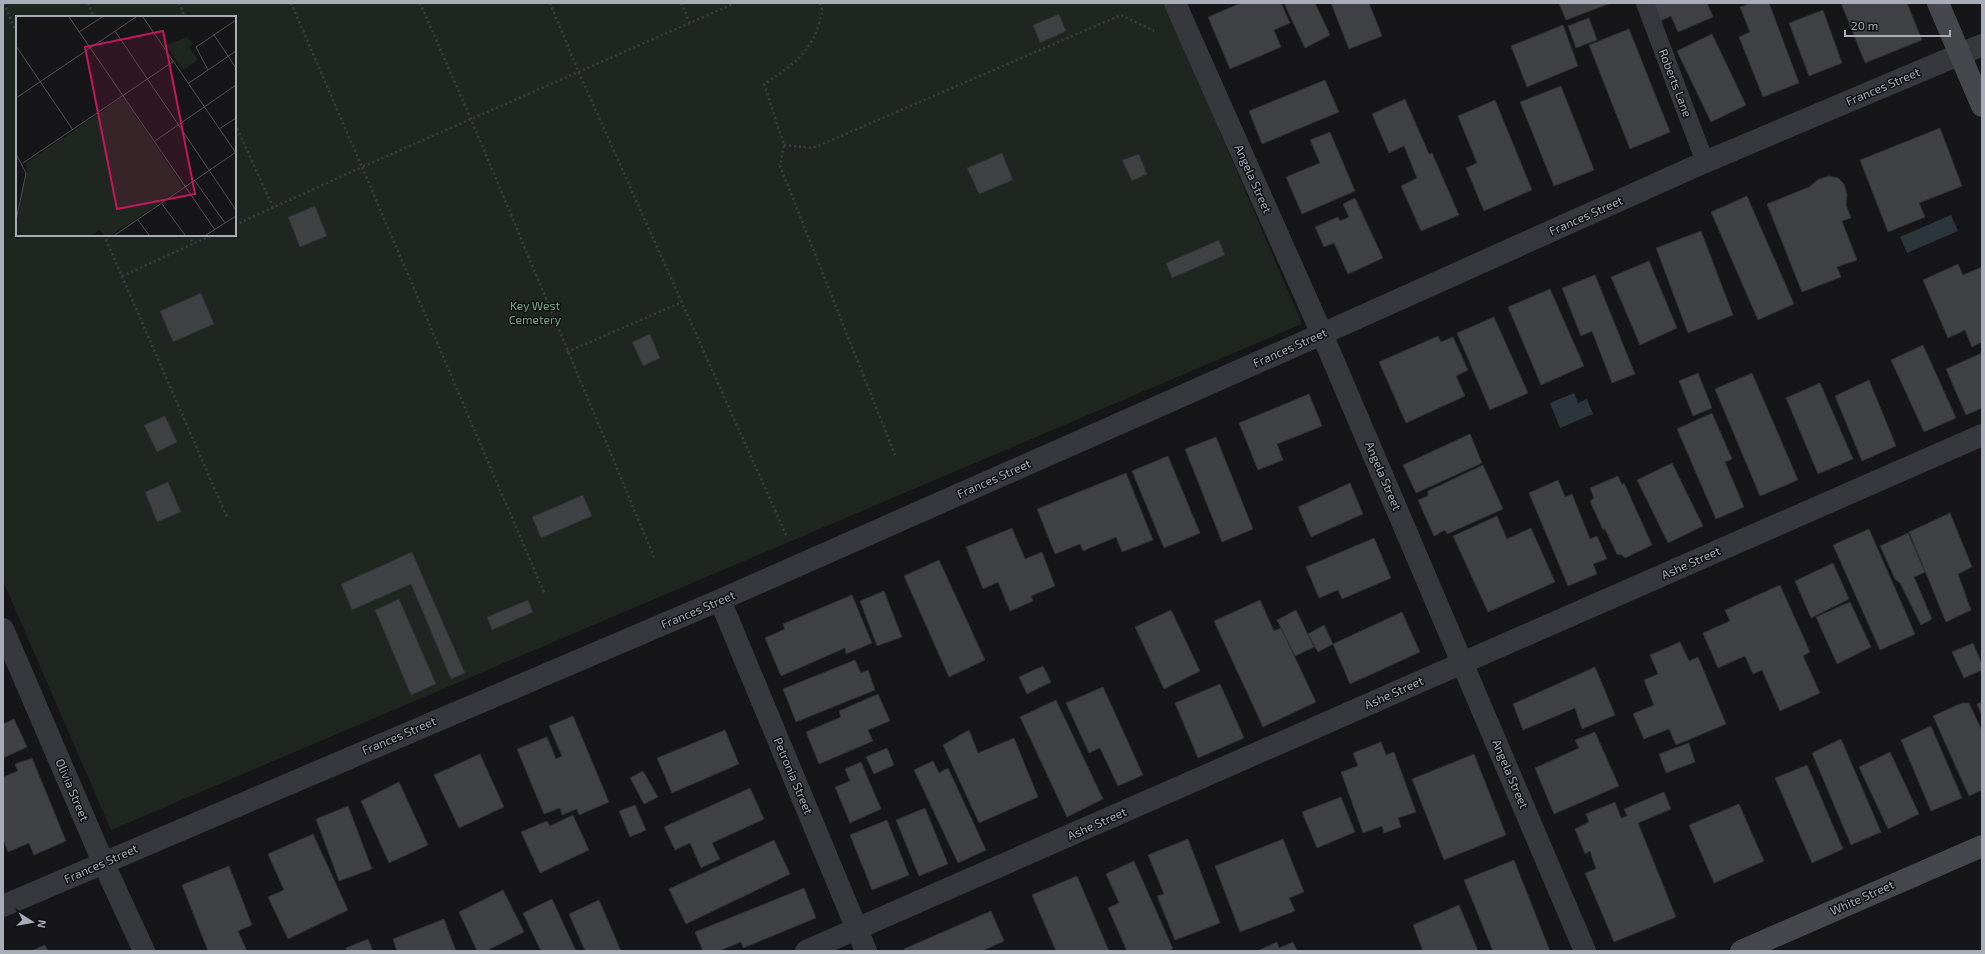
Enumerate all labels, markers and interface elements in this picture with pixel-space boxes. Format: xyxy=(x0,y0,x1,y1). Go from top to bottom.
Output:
scale bar xyxy=(1845,12,1950,38)
inset map xyxy=(16,16,236,236)
text: 20 m xyxy=(1851,18,1878,32)
street label: Roberts Lane xyxy=(1657,47,1695,119)
street label: Frances Street xyxy=(1844,64,1922,108)
street label: Angela Street xyxy=(1233,142,1275,215)
street label: Frances Street xyxy=(1547,192,1625,238)
park label: Key West Cemetery xyxy=(509,298,562,326)
street label: Frances Street xyxy=(1251,324,1329,370)
street label: Angela Street xyxy=(1363,439,1405,513)
street label: Frances Street xyxy=(955,455,1033,501)
street label: Ashe Street xyxy=(1659,543,1723,581)
street label: Frances Street xyxy=(659,587,737,631)
street label: Ashe Street xyxy=(1362,673,1426,711)
street label: Frances Street xyxy=(360,713,438,757)
street label: Petronia Street xyxy=(771,735,817,817)
street label: Angela Street xyxy=(1490,737,1532,811)
street label: Olivia Street xyxy=(53,756,93,823)
street label: Ashe Street xyxy=(1065,804,1129,842)
street label: Frances Street xyxy=(62,840,140,886)
street label: White Street xyxy=(1828,877,1896,917)
north arrow xyxy=(12,902,52,942)
text: N xyxy=(35,919,49,929)

